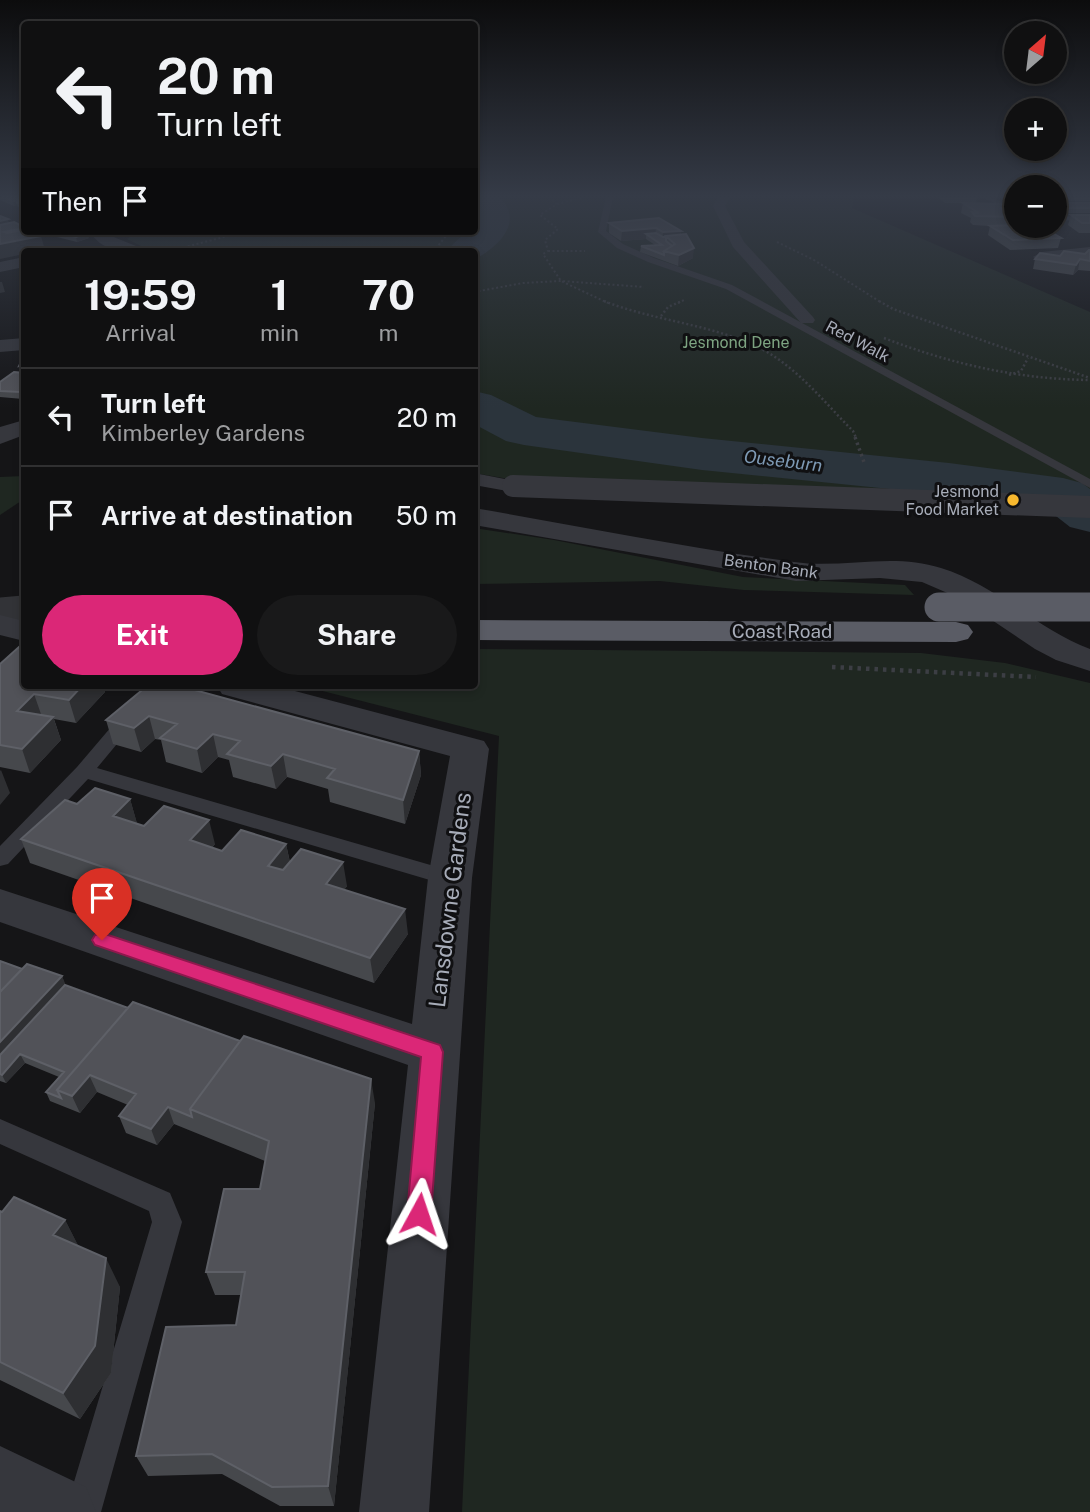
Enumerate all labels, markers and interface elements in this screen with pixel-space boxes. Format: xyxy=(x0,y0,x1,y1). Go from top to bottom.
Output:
north arrow xyxy=(1004,21,1068,84)
map controls xyxy=(1004,21,1067,238)
text: 20 m xyxy=(157,47,275,105)
icon: left xyxy=(42,49,133,140)
button: + xyxy=(1004,98,1067,161)
text: Turn left xyxy=(157,106,282,143)
button: − xyxy=(1004,175,1067,238)
icon: arrive xyxy=(116,182,154,220)
text: Then xyxy=(42,186,102,217)
text: 19:59 xyxy=(84,270,197,319)
text: 1 xyxy=(271,270,289,319)
text: 70 xyxy=(362,270,415,319)
street label: Red Walk xyxy=(822,317,893,366)
text: Arrival xyxy=(105,319,176,346)
text: min xyxy=(260,319,299,346)
text: m xyxy=(379,319,398,346)
park label: Jesmond Dene xyxy=(682,333,790,352)
text: Turn left xyxy=(101,388,206,419)
icon: left xyxy=(42,398,80,436)
text: 20 m xyxy=(397,402,457,433)
text: Kimberley Gardens xyxy=(101,419,305,446)
water label: Ouseburn xyxy=(743,445,823,476)
place label: Jesmond Food Market xyxy=(905,482,999,519)
marker: Jesmond Food Market xyxy=(1005,492,1021,508)
icon: arrive xyxy=(42,496,80,534)
text: Arrive at destination xyxy=(101,500,353,531)
text: 50 m xyxy=(396,500,457,531)
street label: Benton Bank xyxy=(723,550,819,582)
button: Exit xyxy=(42,595,243,675)
button: Share xyxy=(257,595,457,675)
street label: Coast Road xyxy=(732,620,832,642)
street label: Lansdowne Gardens xyxy=(423,791,476,1009)
pin xyxy=(72,868,132,940)
icon: arrive xyxy=(83,879,121,917)
position arrow xyxy=(382,1177,456,1251)

